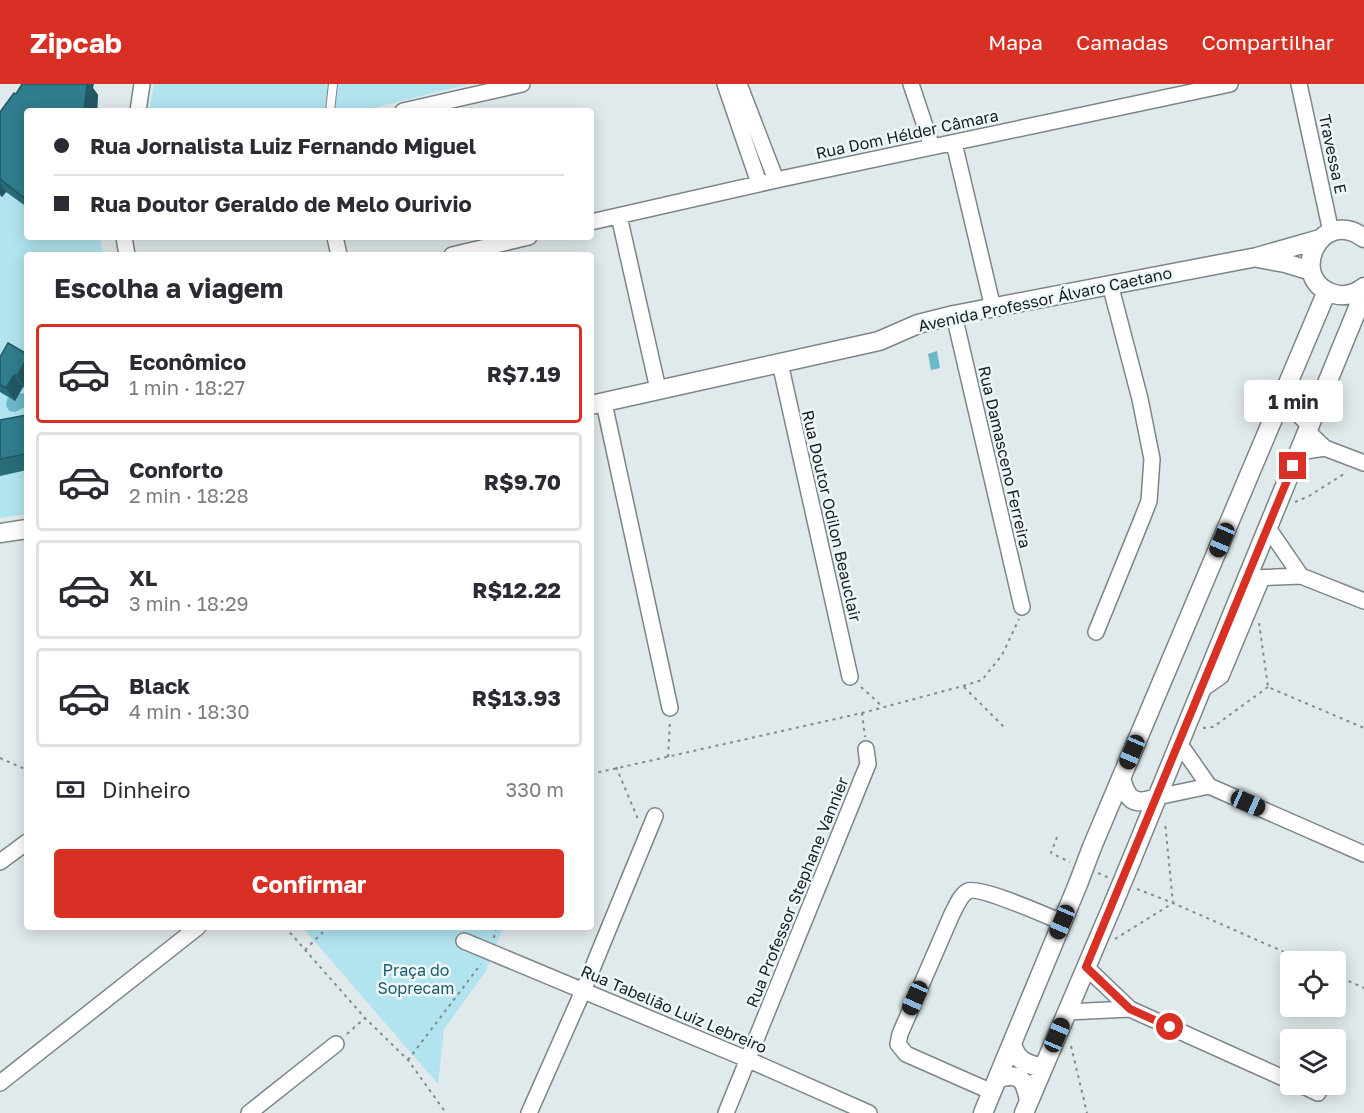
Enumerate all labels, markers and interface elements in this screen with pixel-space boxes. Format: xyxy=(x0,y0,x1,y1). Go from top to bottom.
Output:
text: Zipcab xyxy=(30,26,122,59)
text: Mapa xyxy=(988,29,1043,55)
text: Camadas xyxy=(1076,29,1168,55)
text: Compartilhar xyxy=(1201,29,1334,55)
street label: Rua Dom Hélder Câmara xyxy=(814,105,1000,163)
street label: Travessa E xyxy=(1315,112,1351,196)
text: Rua Jornalista Luiz Fernando Miguel xyxy=(90,132,476,159)
text: Rua Doutor Geraldo de Melo Ourivio xyxy=(90,190,472,217)
street label: Avenida Professor Álvaro Caetano xyxy=(916,262,1174,336)
text: Escolha a viagem xyxy=(54,272,283,304)
icon: car xyxy=(57,347,111,401)
text: Econômico xyxy=(129,348,246,375)
text: R$7.19 xyxy=(487,360,561,387)
street label: Rua Damasceno Ferreira xyxy=(974,364,1036,550)
text: 1 min · 18:27 xyxy=(129,375,245,399)
callout: 1 min xyxy=(1244,379,1342,421)
text: 1 min xyxy=(1268,389,1319,413)
street label: Rua Doutor Odilon Beauclair xyxy=(798,408,866,624)
route end xyxy=(1279,452,1306,479)
icon: car xyxy=(57,455,111,509)
text: Conforto xyxy=(129,456,223,483)
text: R$9.70 xyxy=(484,468,561,495)
text: 2 min · 18:28 xyxy=(129,483,249,507)
car xyxy=(1207,520,1237,560)
icon: car xyxy=(57,563,111,617)
text: XL xyxy=(129,564,157,591)
text: R$12.22 xyxy=(472,576,561,603)
text: 3 min · 18:29 xyxy=(129,591,249,615)
icon: car xyxy=(57,671,111,725)
text: Black xyxy=(129,672,190,699)
text: R$13.93 xyxy=(472,684,561,711)
text: 4 min · 18:30 xyxy=(129,699,250,723)
car xyxy=(1117,732,1147,772)
icon: cash xyxy=(54,773,87,806)
street label: Rua Professor Stephane Vannier xyxy=(742,774,852,1010)
text: Dinheiro xyxy=(102,776,191,803)
text: 330 m xyxy=(506,777,564,801)
car xyxy=(1228,787,1268,819)
button: Confirmar xyxy=(54,849,564,918)
car xyxy=(1047,902,1077,942)
map controls xyxy=(1280,951,1346,1095)
button: locate xyxy=(1280,951,1346,1017)
park label: Praça do Soprecam xyxy=(378,960,454,998)
street label: Rua Tabelião Luiz Lebreiro xyxy=(578,961,770,1057)
car xyxy=(899,978,931,1018)
route start xyxy=(1156,1013,1183,1040)
car xyxy=(1042,1015,1072,1055)
button: layers xyxy=(1280,1029,1346,1095)

